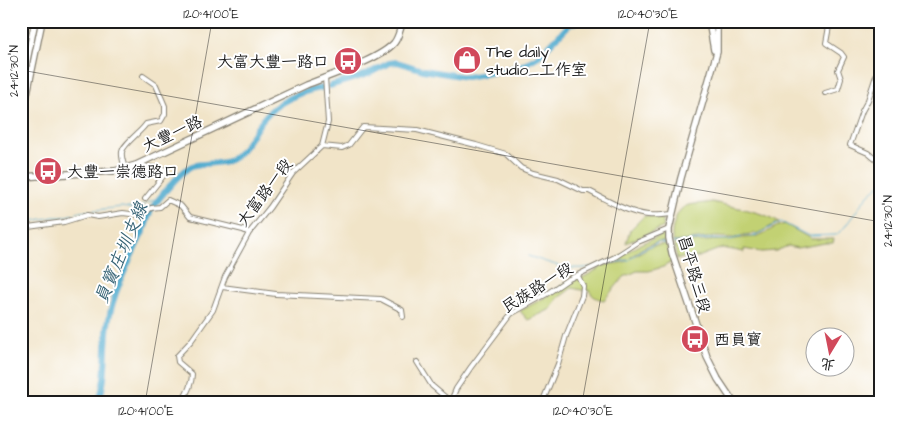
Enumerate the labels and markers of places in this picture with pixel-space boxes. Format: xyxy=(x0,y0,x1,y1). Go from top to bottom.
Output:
place label: The daily studio_工作室 xyxy=(486,41,587,81)
shop icon: The daily studio_工作室 xyxy=(452,45,482,75)
bus stop icon: 大富大豐一路口 xyxy=(333,46,363,76)
place label: 大富大豐一路口 xyxy=(217,51,329,73)
bus stop icon: 大豐一崇德路口 xyxy=(33,156,63,186)
place label: 大豐一崇德路口 xyxy=(67,161,179,183)
bus stop icon: 西員寶 xyxy=(680,324,710,354)
place label: 西員寶 xyxy=(714,329,762,351)

